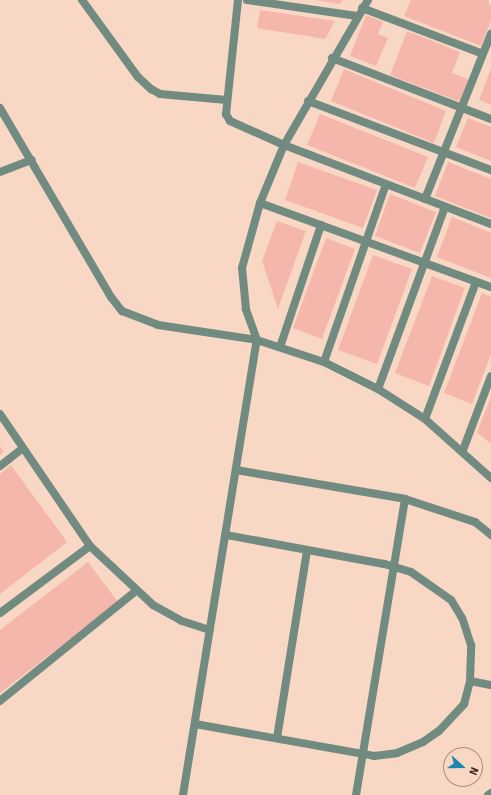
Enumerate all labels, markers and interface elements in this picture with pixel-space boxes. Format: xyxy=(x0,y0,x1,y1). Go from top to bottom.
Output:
north arrow xyxy=(443,747,483,787)
text: N xyxy=(466,765,481,777)

